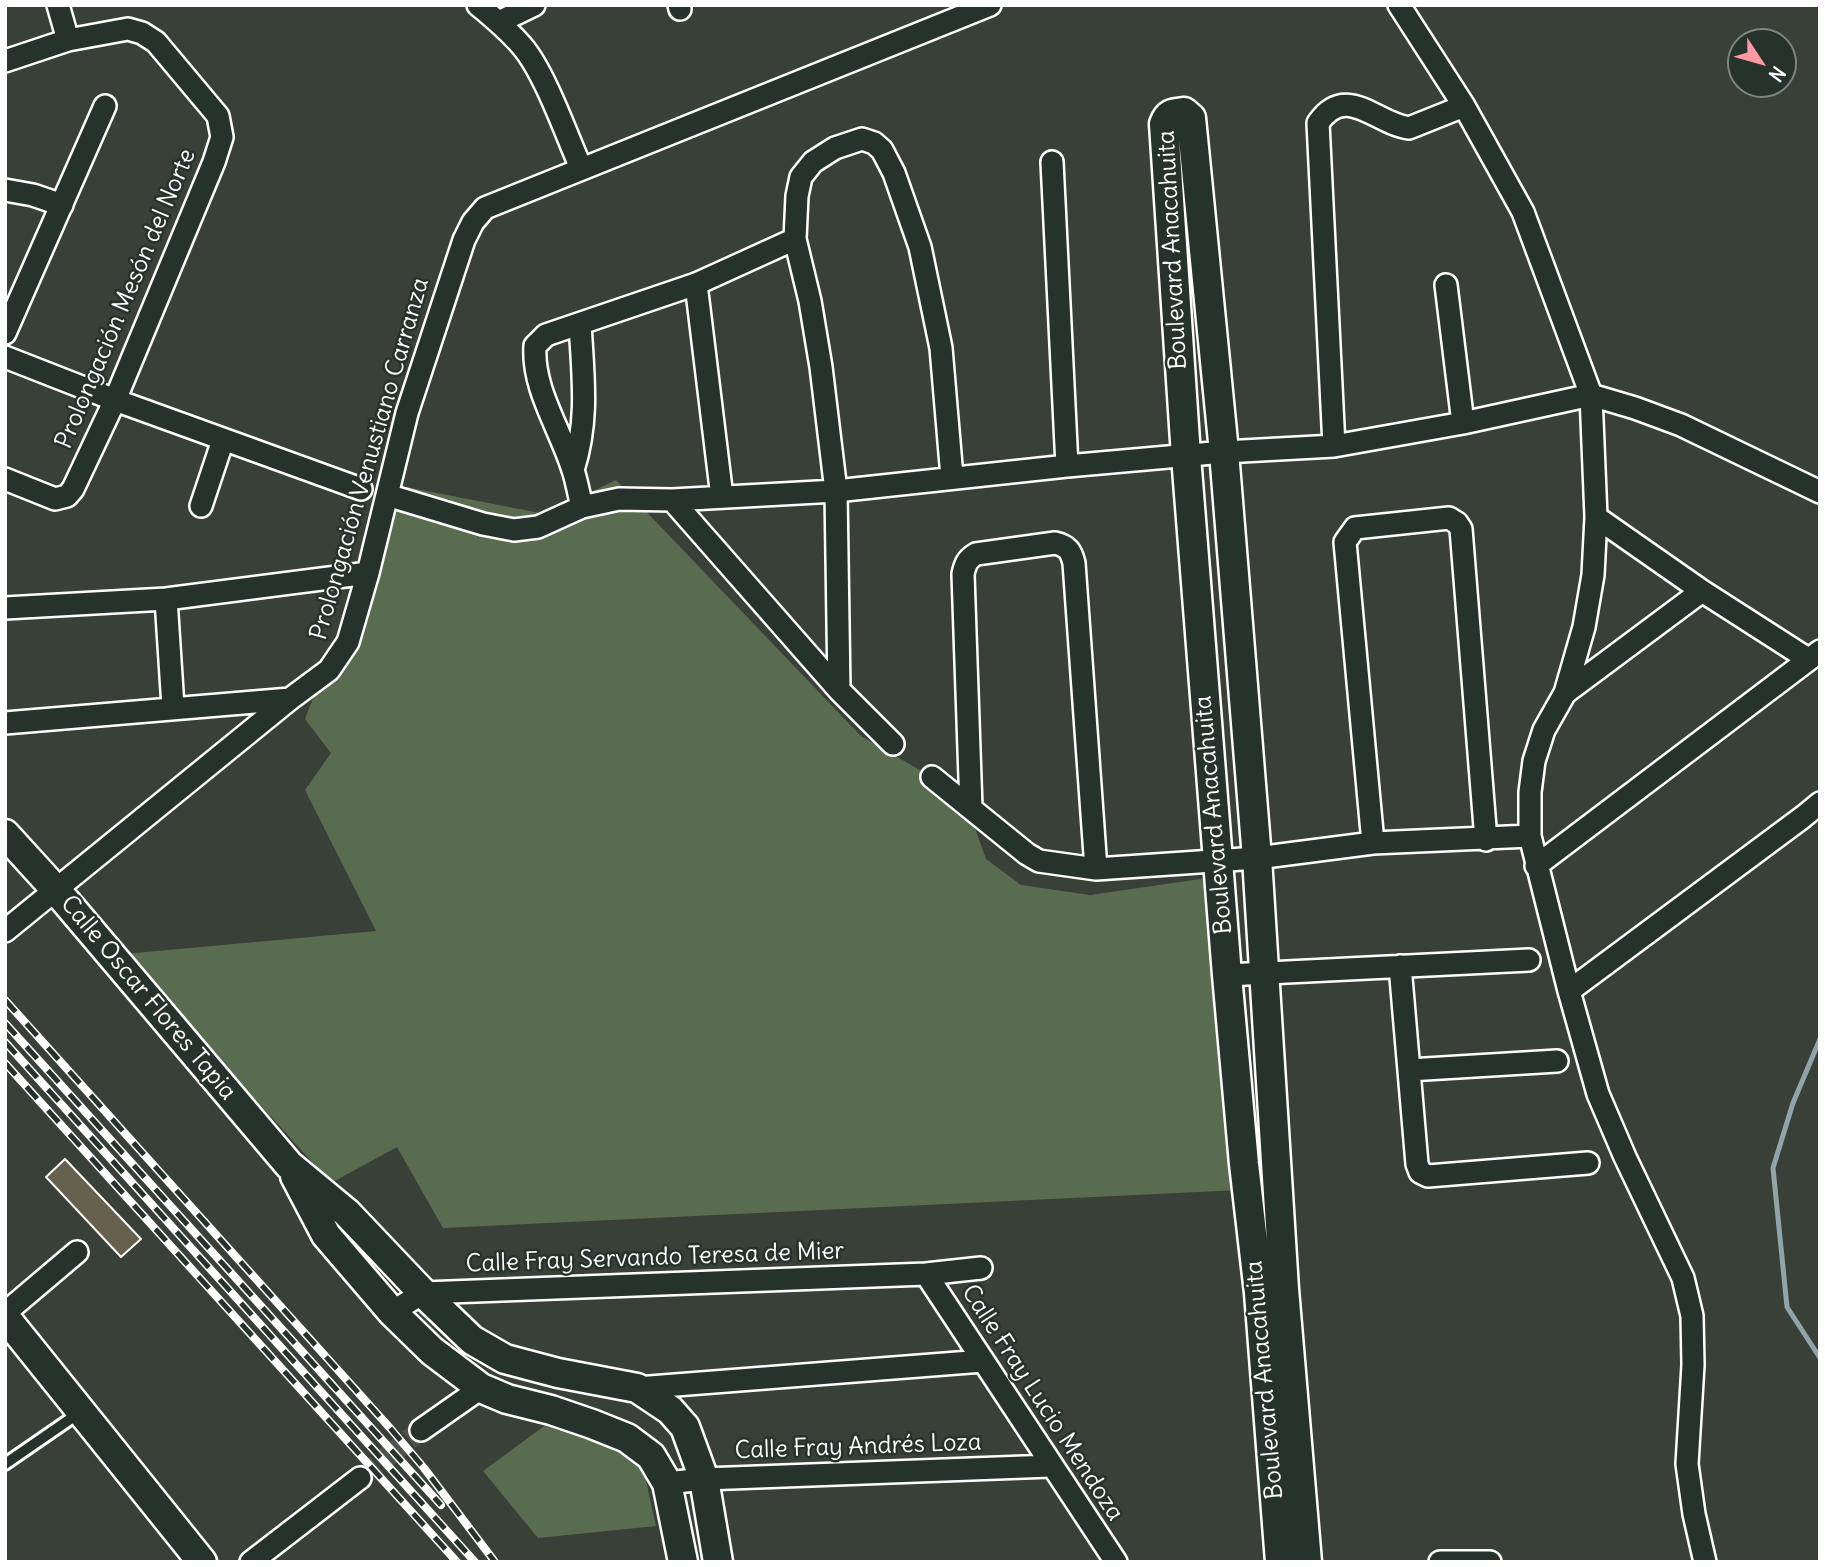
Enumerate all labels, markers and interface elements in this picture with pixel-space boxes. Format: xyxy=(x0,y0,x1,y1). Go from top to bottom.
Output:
north arrow xyxy=(1727,28,1797,98)
text: N xyxy=(1764,62,1791,87)
street label: Boulevard Anacahuita xyxy=(1152,130,1194,370)
street label: Prolongación Mesón del Norte xyxy=(50,145,202,453)
street label: Prolongación Venustiano Carranza xyxy=(304,275,436,643)
street label: Boulevard Anacahuita xyxy=(1189,694,1239,936)
street label: Calle Oscar Flores Tapia xyxy=(54,890,242,1106)
street label: Calle Fray Servando Teresa de Mier xyxy=(465,1237,845,1279)
street label: Boulevard Anacahuita xyxy=(1240,1259,1290,1501)
street label: Calle Fray Lucio Mendoza xyxy=(955,1280,1129,1526)
street label: Calle Fray Andrés Loza xyxy=(734,1428,982,1466)

